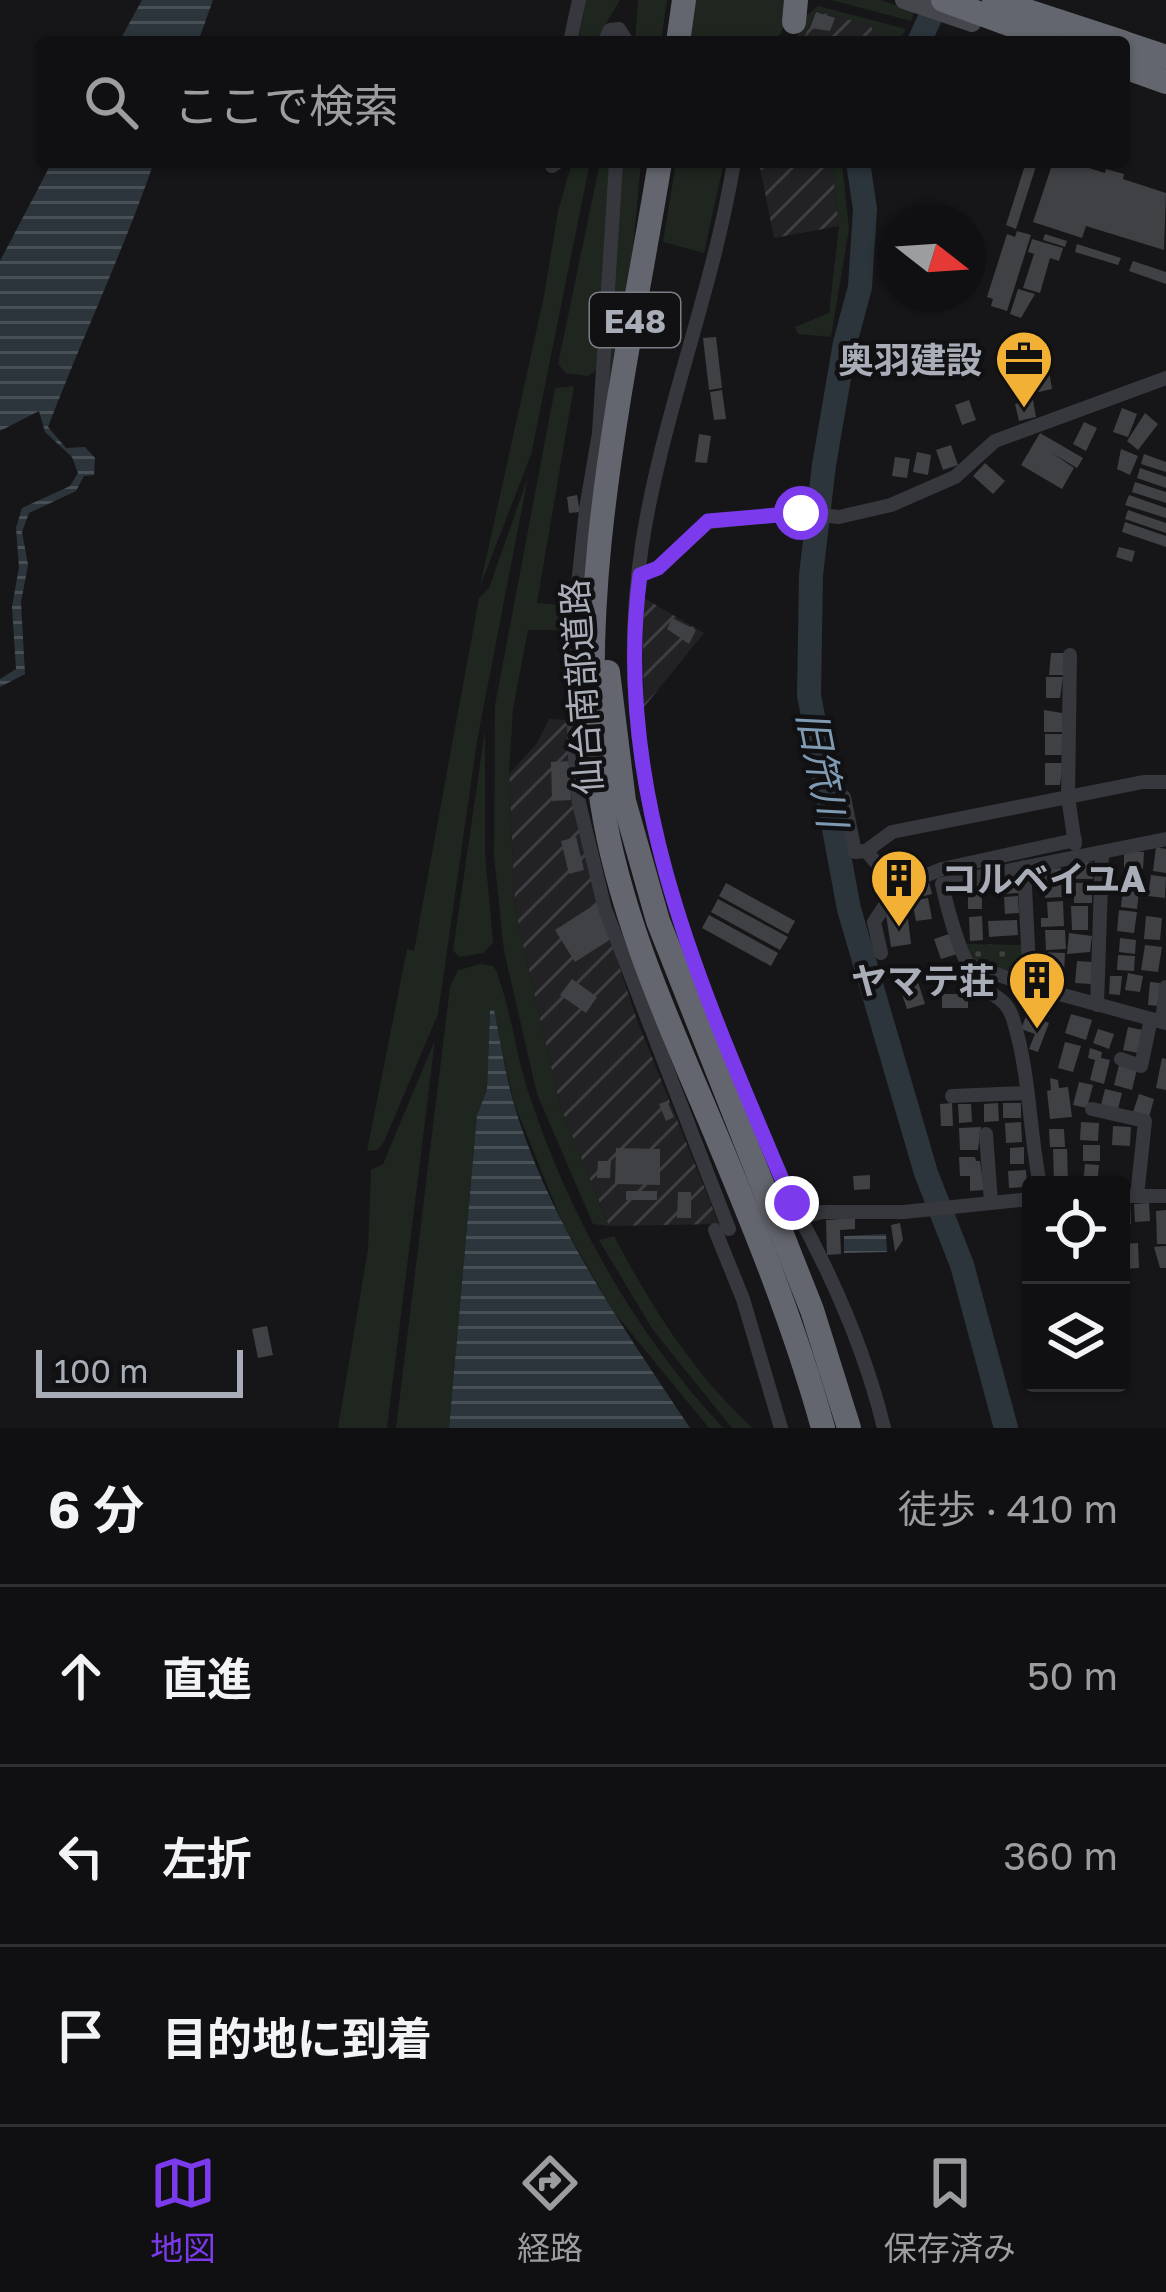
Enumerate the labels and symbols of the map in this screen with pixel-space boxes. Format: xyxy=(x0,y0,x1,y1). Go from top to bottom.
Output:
north arrow xyxy=(878,204,986,312)
road number: E48 xyxy=(590,293,680,347)
office icon: 奥羽建設 xyxy=(993,328,1055,410)
place label: 奥羽建設 xyxy=(838,338,982,381)
route start xyxy=(774,486,828,540)
street label: 仙台南部道路 xyxy=(552,578,610,796)
water label: 旧笊川 xyxy=(789,707,858,835)
building icon: コルベイユA xyxy=(868,847,930,929)
place label: コルベイユA xyxy=(941,857,1146,900)
building icon: ヤマテ荘 xyxy=(1006,949,1068,1031)
place label: ヤマテ荘 xyxy=(851,959,995,1002)
route end xyxy=(765,1176,819,1230)
scale bar xyxy=(36,1344,243,1397)

